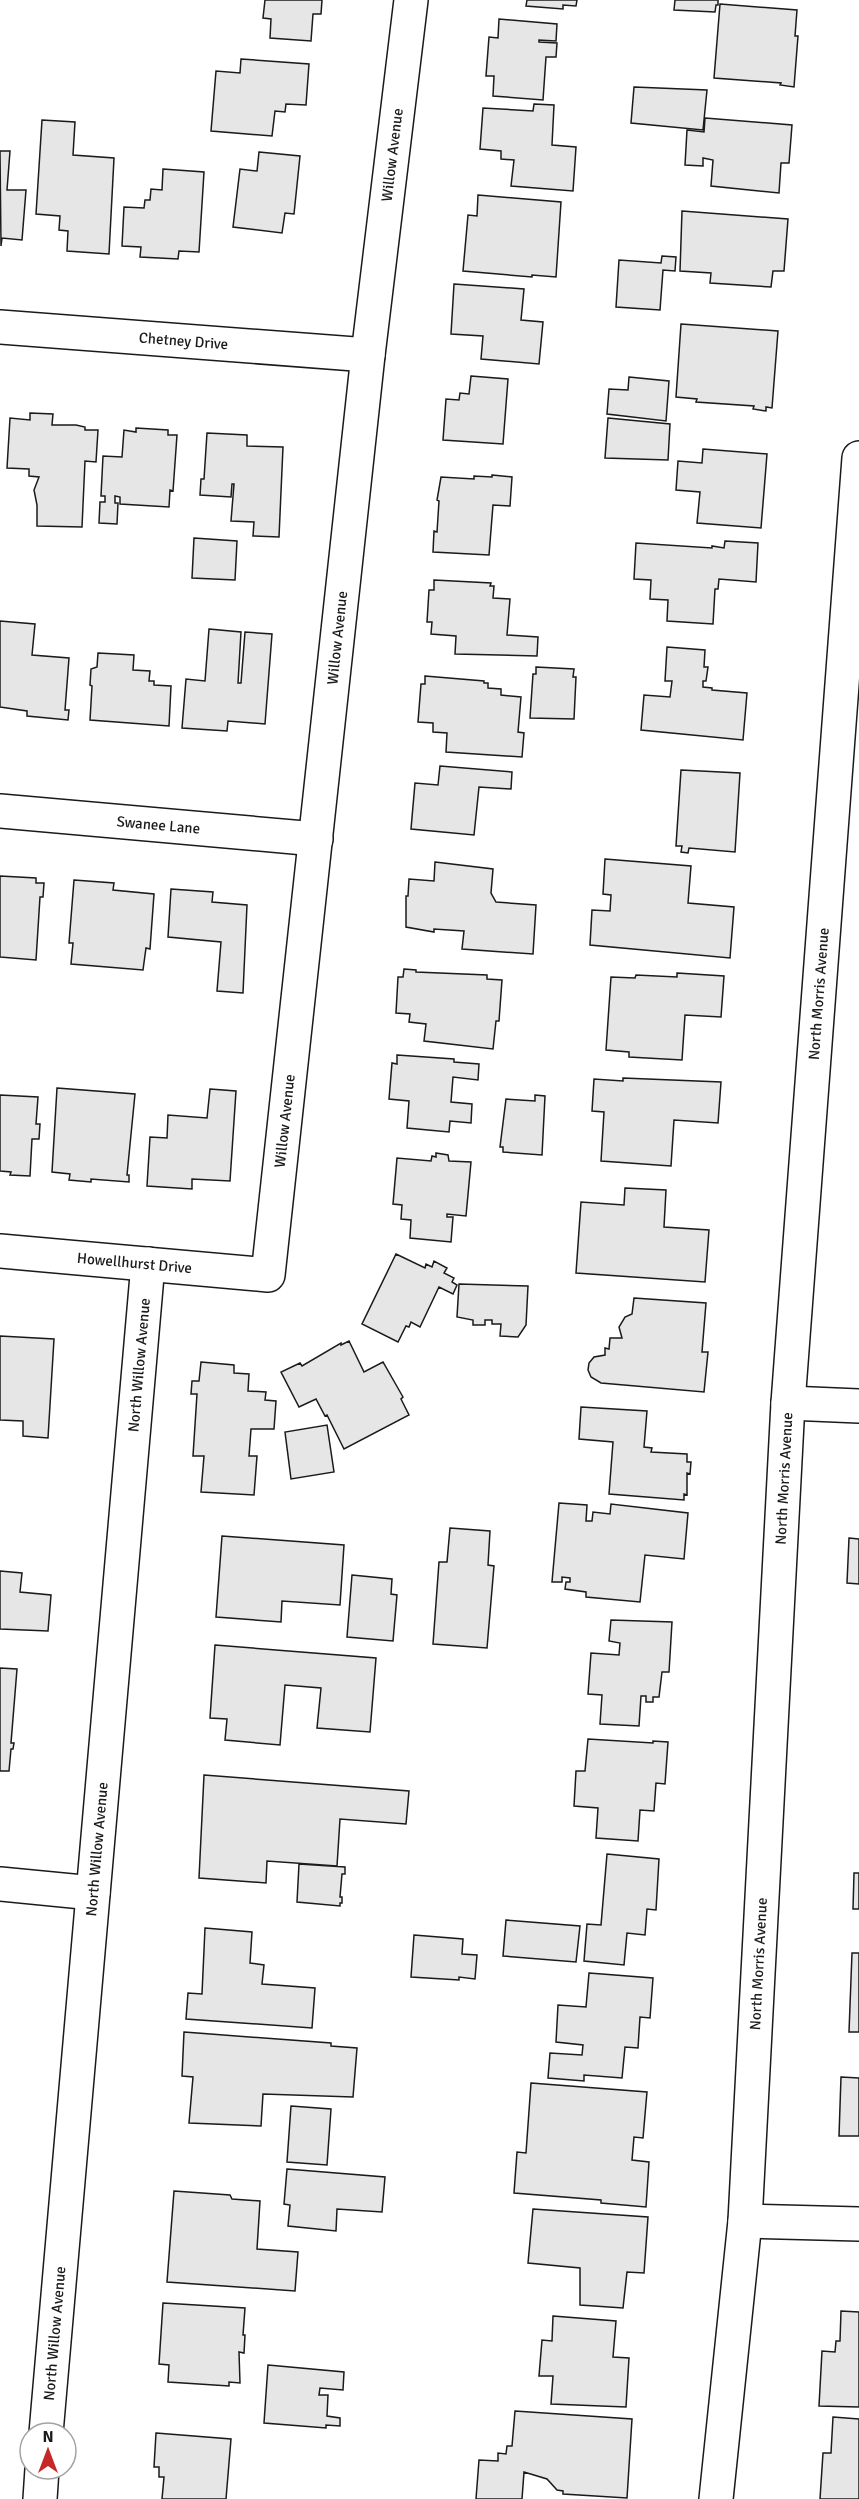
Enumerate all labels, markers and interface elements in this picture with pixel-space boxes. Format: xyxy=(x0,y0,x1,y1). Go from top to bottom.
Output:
street label: Willow Avenue xyxy=(378,107,407,203)
street label: Chetney Drive xyxy=(138,329,229,353)
street label: Willow Avenue xyxy=(323,590,351,686)
street label: Swanee Lane xyxy=(116,812,201,838)
street label: North Morris Avenue xyxy=(805,927,833,1061)
street label: Willow Avenue xyxy=(271,1073,299,1169)
street label: Howellhurst Drive xyxy=(76,1249,193,1277)
street label: North Willow Avenue xyxy=(124,1297,154,1433)
street label: North Morris Avenue xyxy=(772,1412,797,1545)
street label: North Willow Avenue xyxy=(82,1781,112,1917)
street label: North Morris Avenue xyxy=(746,1897,771,2031)
street label: North Willow Avenue xyxy=(40,2265,70,2401)
north arrow xyxy=(18,2421,78,2481)
text: N xyxy=(42,2427,54,2447)

